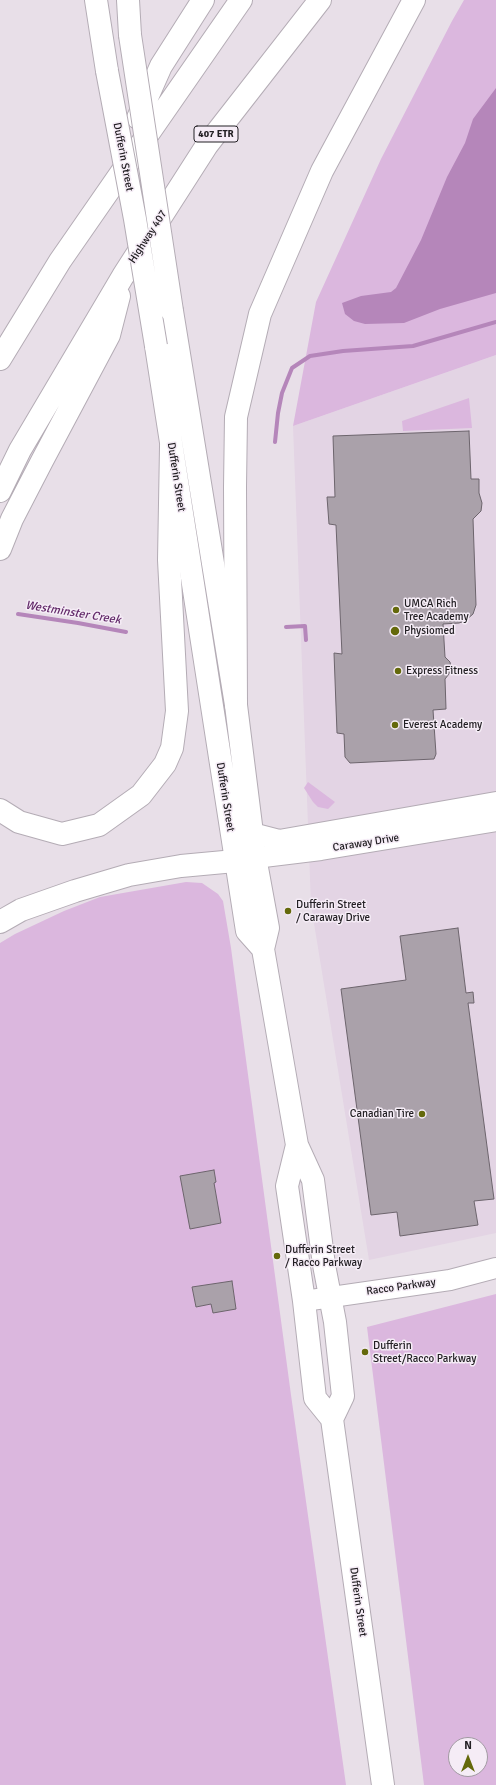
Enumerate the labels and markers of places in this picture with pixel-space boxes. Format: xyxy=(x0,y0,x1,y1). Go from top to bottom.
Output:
place label: UMCA Rich Tree Academy xyxy=(404,597,469,623)
marker: UMCA Rich Tree Academy xyxy=(391,605,401,615)
place label: Physiomed xyxy=(404,624,455,638)
marker: Physiomed xyxy=(389,625,401,637)
place label: Express Fitness xyxy=(406,664,478,678)
marker: Express Fitness xyxy=(393,666,403,676)
place label: Everest Academy xyxy=(403,718,482,732)
marker: Everest Academy xyxy=(390,720,400,730)
place label: Dufferin Street / Caraway Drive xyxy=(296,898,370,924)
marker: Dufferin Street / Caraway Drive xyxy=(283,906,293,916)
place label: Canadian Tire xyxy=(350,1107,414,1121)
marker: Canadian Tire xyxy=(417,1109,427,1119)
place label: Dufferin Street / Racco Parkway xyxy=(285,1243,362,1269)
marker: Dufferin Street / Racco Parkway xyxy=(272,1251,282,1261)
place label: Dufferin Street/Racco Parkway xyxy=(373,1339,476,1365)
marker: Dufferin Street/Racco Parkway xyxy=(360,1347,370,1357)

